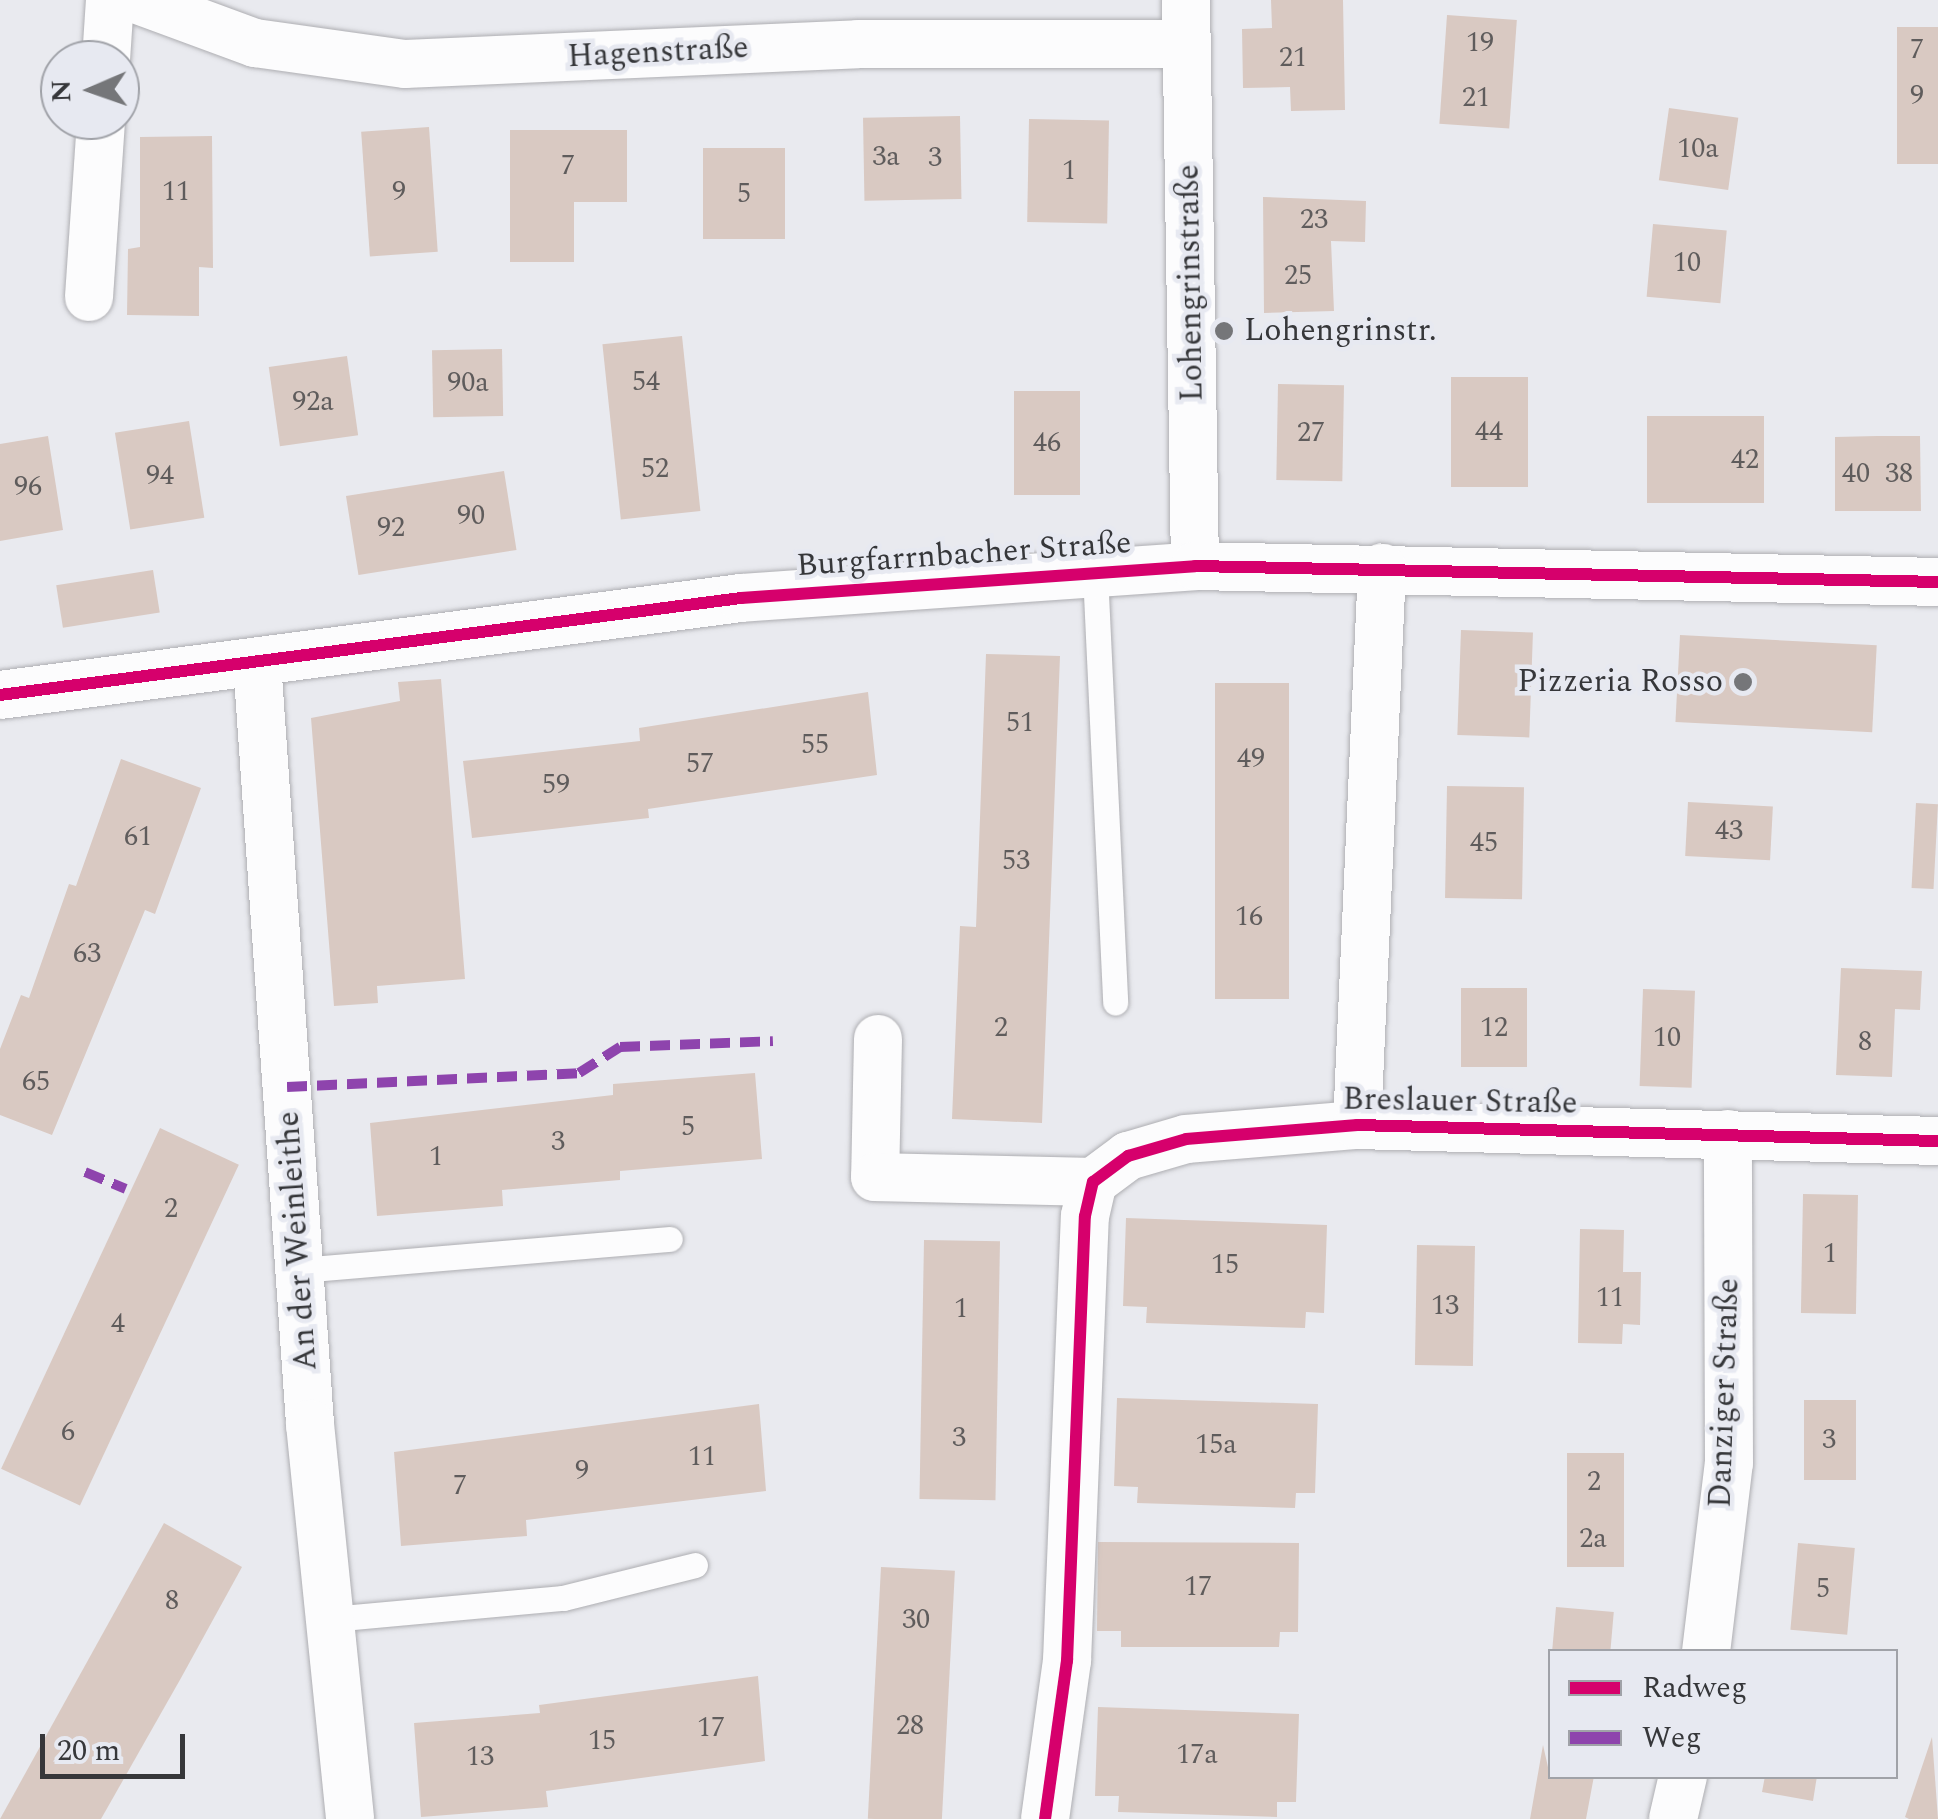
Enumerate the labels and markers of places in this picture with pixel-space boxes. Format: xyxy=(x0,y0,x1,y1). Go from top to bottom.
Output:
place label: Lohengrinstr. xyxy=(1244,312,1437,350)
marker: Lohengrinstr. xyxy=(1213,320,1235,342)
place label: Pizzeria Rosso xyxy=(1517,663,1723,701)
marker: Pizzeria Rosso xyxy=(1732,671,1754,693)

